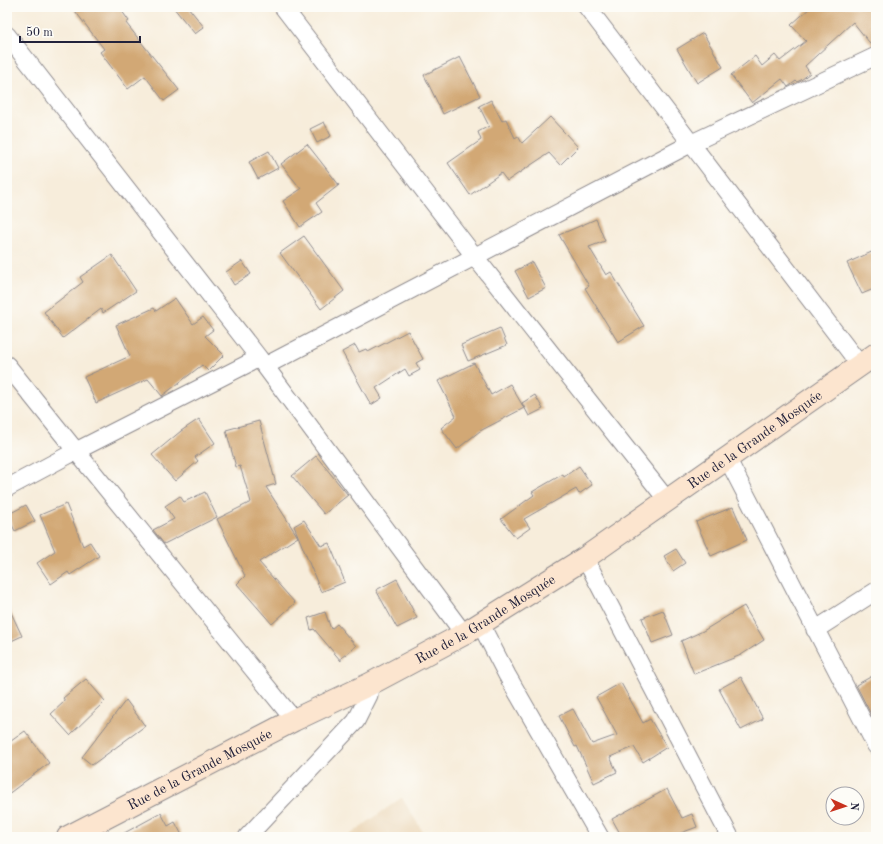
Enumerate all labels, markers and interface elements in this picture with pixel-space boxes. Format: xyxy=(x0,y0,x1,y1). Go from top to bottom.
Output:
scale bar xyxy=(20,18,140,44)
text: 50 m xyxy=(26,26,53,39)
street label: Rue de la Grande Mosquée xyxy=(685,388,825,492)
street label: Rue de la Grande Mosquée xyxy=(413,572,558,667)
street label: Rue de la Grande Mosquée xyxy=(125,727,274,813)
north arrow xyxy=(825,786,865,826)
text: N xyxy=(848,802,859,812)

